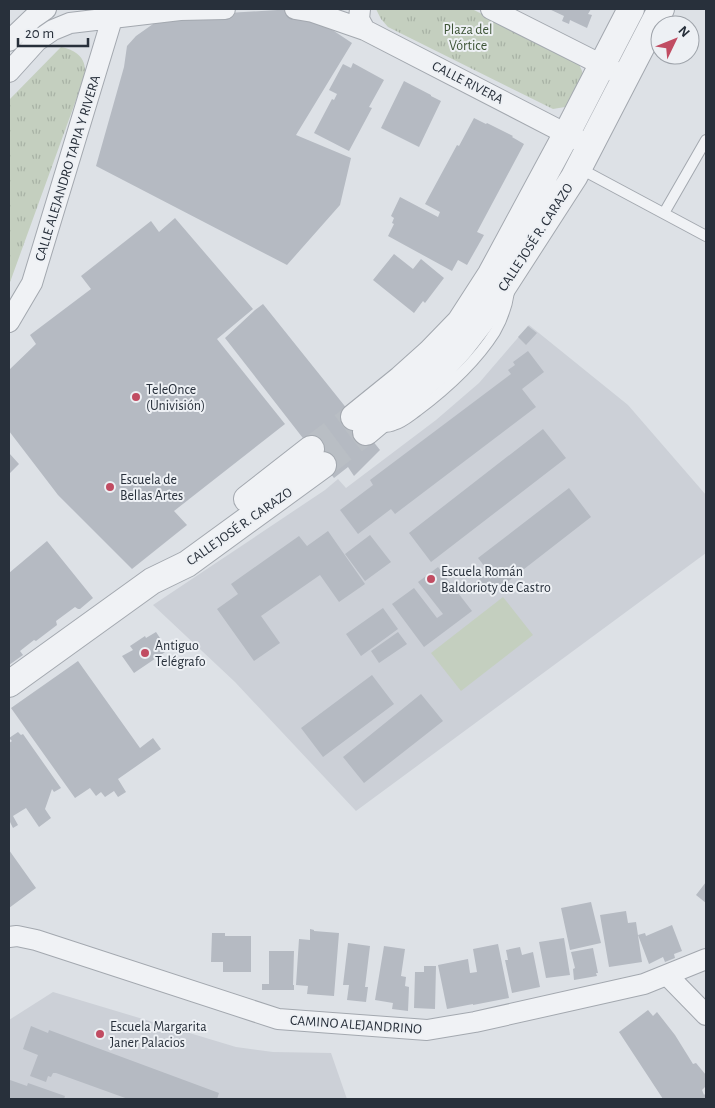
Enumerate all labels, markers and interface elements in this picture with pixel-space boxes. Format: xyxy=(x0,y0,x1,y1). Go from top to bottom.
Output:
scale bar xyxy=(18,15,88,47)
north arrow xyxy=(650,15,700,65)
park label: Plaza del Vórtice xyxy=(444,23,492,53)
text: N xyxy=(675,23,692,40)
text: 20 m xyxy=(25,26,54,41)
street label: CALLE RIVERA xyxy=(430,59,505,107)
street label: CALLE ALEJANDRO TAPIA Y RIVERA xyxy=(33,74,103,263)
street label: CALLE JOSÉ R. CARAZO xyxy=(493,179,576,294)
place label: TeleOnce (Univisión) xyxy=(146,383,205,413)
marker: TeleOnce (Univisión) xyxy=(130,391,142,403)
place label: Escuela de Bellas Artes xyxy=(120,473,183,503)
marker: Escuela de Bellas Artes xyxy=(104,481,116,493)
street label: CALLE JOSÉ R. CARAZO xyxy=(182,483,295,569)
place label: Escuela Román Baldorioty de Castro xyxy=(441,565,551,595)
marker: Escuela Román Baldorioty de Castro xyxy=(425,573,437,585)
place label: Antiguo Telégrafo xyxy=(155,639,206,669)
marker: Antiguo Telégrafo xyxy=(139,647,151,659)
street label: CAMINO ALEJANDRINO xyxy=(290,1013,422,1037)
place label: Escuela Margarita Janer Palacios xyxy=(110,1020,207,1050)
marker: Escuela Margarita Janer Palacios xyxy=(94,1028,106,1040)

